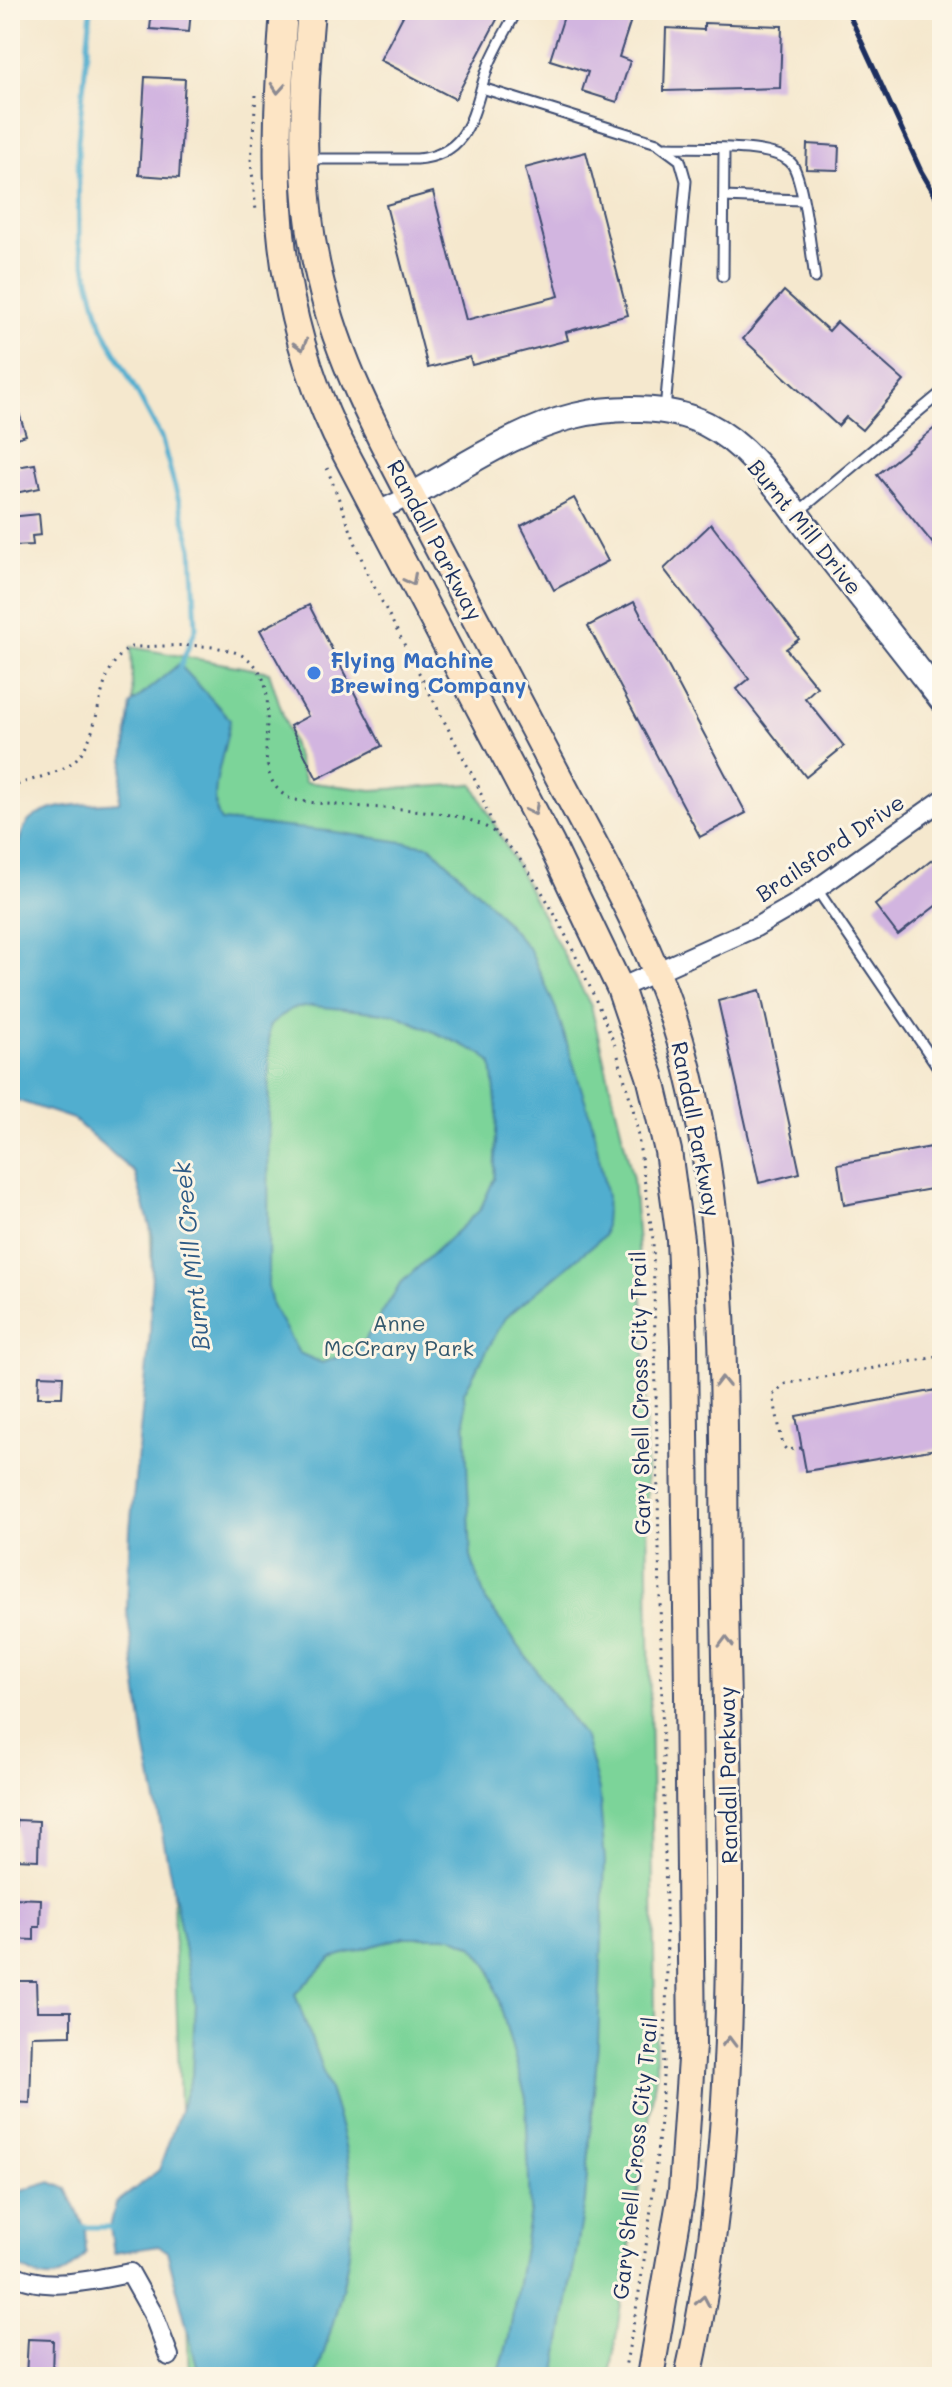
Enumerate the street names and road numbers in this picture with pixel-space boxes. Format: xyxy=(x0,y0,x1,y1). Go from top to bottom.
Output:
street label: Burnt Mill Drive xyxy=(742,453,869,600)
street label: Randall Parkway xyxy=(381,454,490,625)
street label: Brailsford Drive xyxy=(750,787,910,908)
street label: Randall Parkway xyxy=(665,1039,728,1219)
street label: Gary Shell Cross City Trail xyxy=(623,1251,656,1535)
street label: Randall Parkway xyxy=(711,1686,744,1864)
street label: Gary Shell Cross City Trail xyxy=(605,2015,664,2301)

